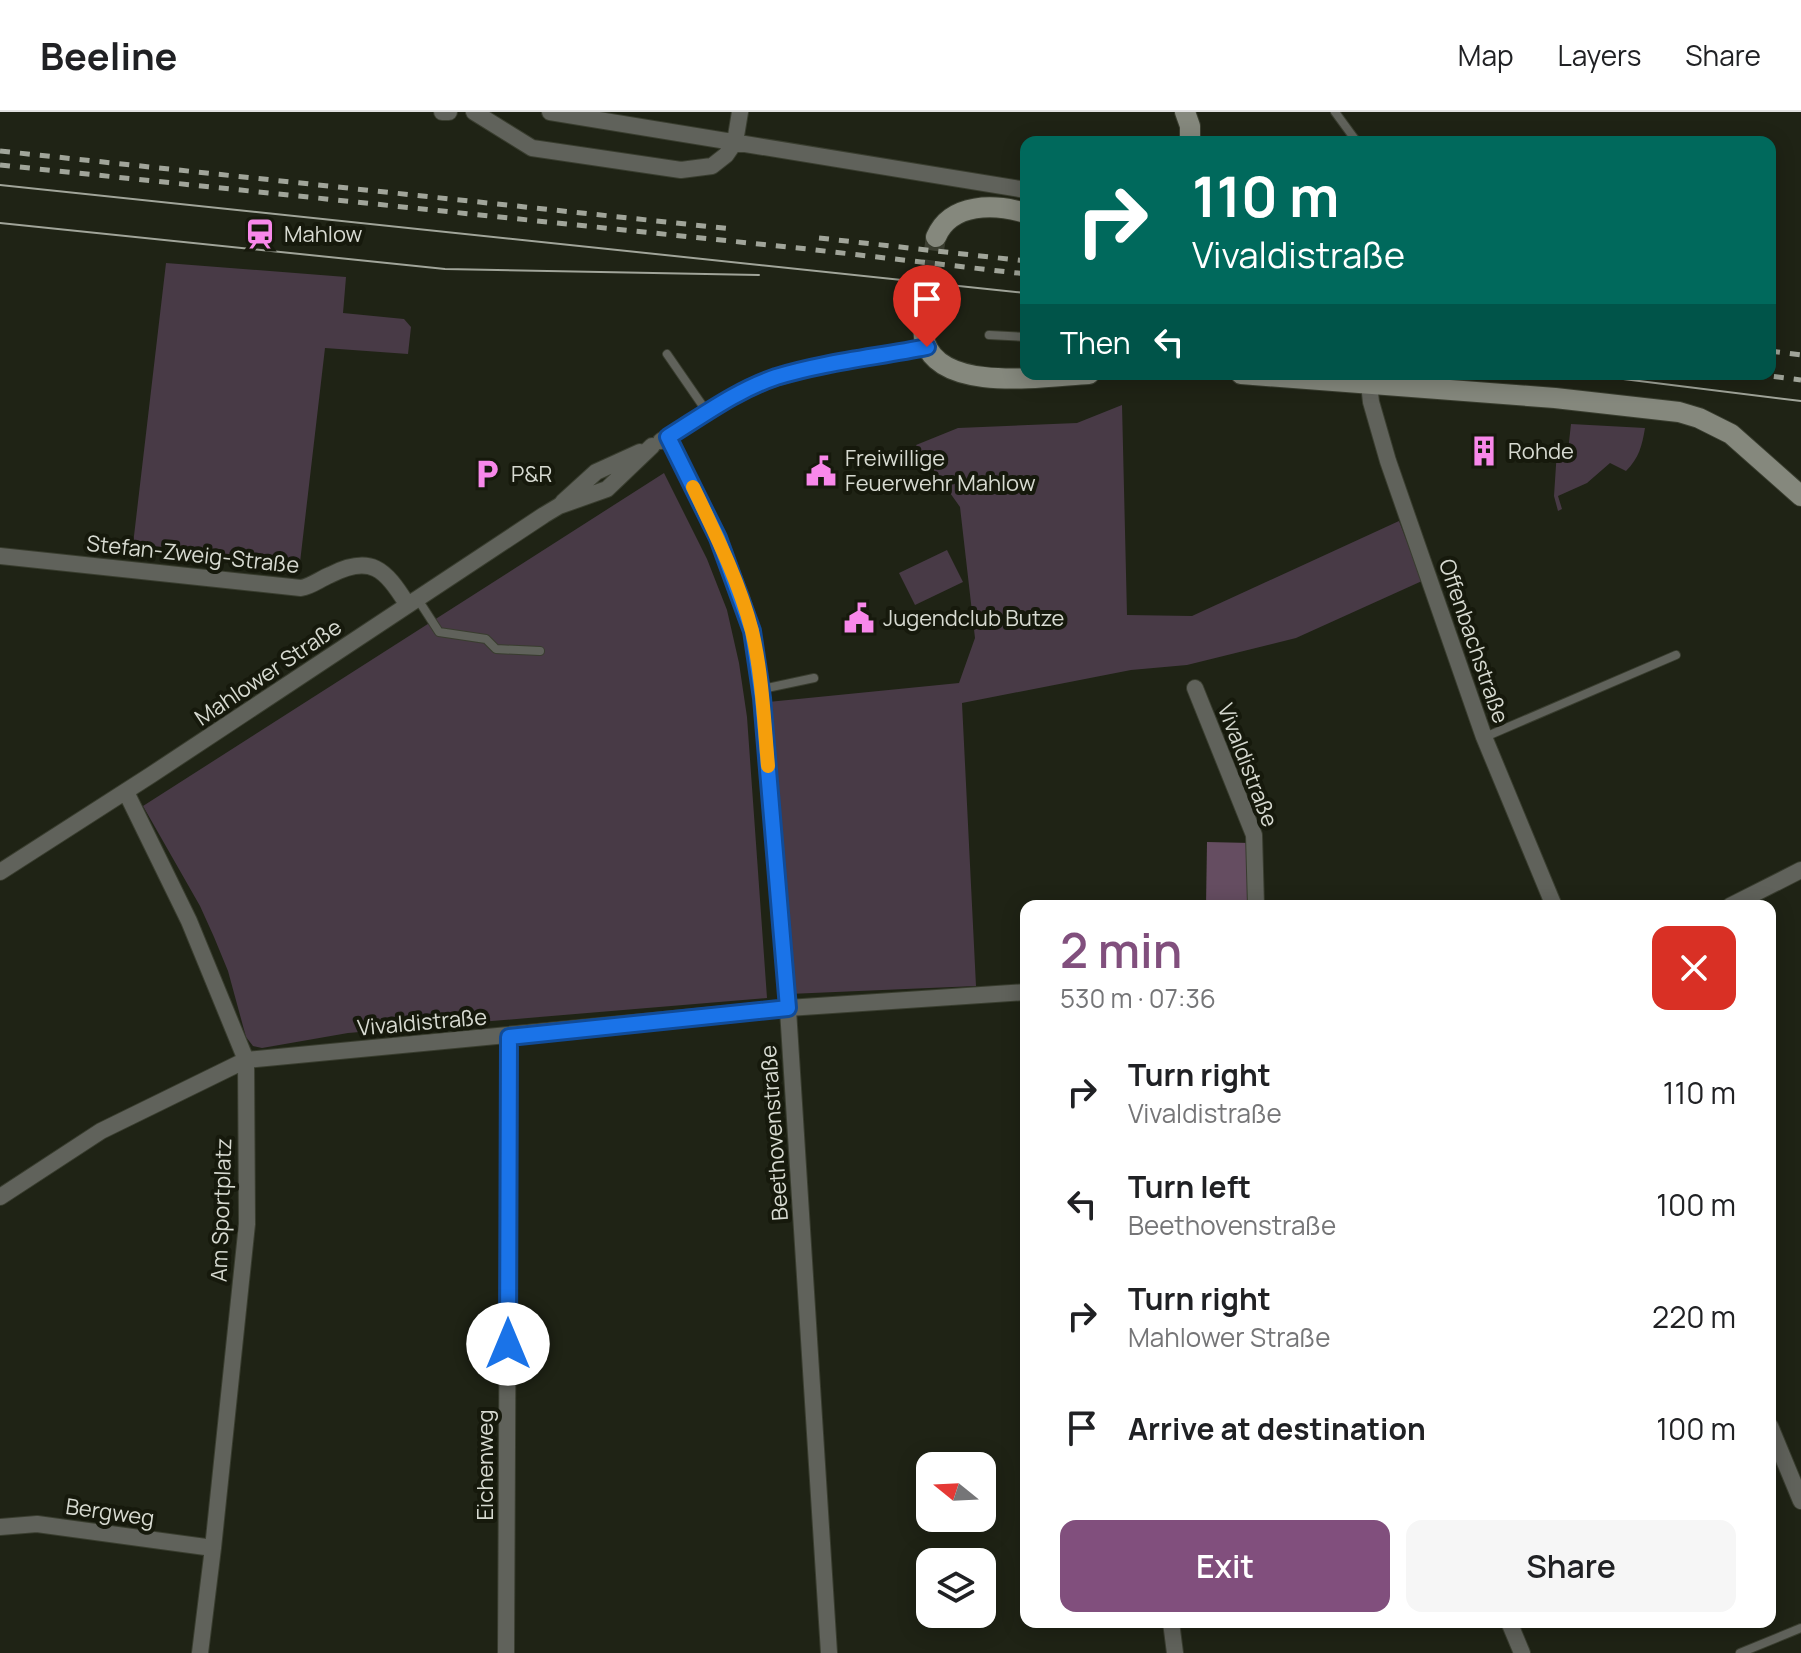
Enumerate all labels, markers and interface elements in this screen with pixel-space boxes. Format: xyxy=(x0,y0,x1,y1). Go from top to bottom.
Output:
text: Beeline xyxy=(40,29,177,81)
text: Map xyxy=(1458,36,1514,74)
text: Layers xyxy=(1558,36,1641,74)
text: Share xyxy=(1685,36,1761,74)
text: 110 m xyxy=(1192,157,1339,234)
icon: right xyxy=(1060,168,1164,272)
station icon: Mahlow xyxy=(243,217,277,251)
place label: Mahlow xyxy=(284,219,362,249)
text: Vivaldistraße xyxy=(1192,230,1405,279)
pin xyxy=(893,265,961,347)
icon: arrive xyxy=(905,277,949,321)
icon: left xyxy=(1147,320,1191,364)
text: Then xyxy=(1060,322,1131,363)
building icon: Rohde xyxy=(1467,434,1501,468)
place label: Rohde xyxy=(1508,436,1574,466)
place label: Freiwillige Feuerwehr Mahlow xyxy=(845,443,1036,498)
public building icon: Freiwillige Feuerwehr Mahlow xyxy=(804,454,838,488)
parking icon: P&R xyxy=(470,457,504,491)
place label: P&R xyxy=(511,459,553,489)
street label: Stefan-Zweig-Straße xyxy=(85,528,301,580)
street label: Offenbachstraße xyxy=(1432,555,1516,727)
public building icon: Jugendclub Butze xyxy=(842,601,876,635)
place label: Jugendclub Butze xyxy=(883,603,1064,633)
street label: Mahlower Straße xyxy=(189,612,347,732)
street label: Vivaldistraße xyxy=(1211,699,1285,831)
text: 2 min xyxy=(1060,917,1182,982)
button: close xyxy=(1652,926,1736,1010)
text: 530 m · 07:36 xyxy=(1060,980,1216,1016)
street label: Vivaldistraße xyxy=(356,1001,488,1043)
street label: Beethovenstraße xyxy=(753,1044,795,1222)
text: Turn right xyxy=(1128,1054,1271,1095)
icon: right xyxy=(1060,1070,1104,1114)
text: 110 m xyxy=(1663,1072,1736,1113)
text: Vivaldistraße xyxy=(1128,1095,1282,1131)
street label: Am Sportplatz xyxy=(203,1137,239,1283)
text: Turn left xyxy=(1128,1166,1251,1207)
icon: left xyxy=(1060,1182,1104,1226)
text: 100 m xyxy=(1656,1184,1736,1225)
text: Beethovenstraße xyxy=(1128,1207,1336,1243)
text: Turn right xyxy=(1128,1278,1271,1319)
icon: right xyxy=(1060,1294,1104,1338)
text: 220 m xyxy=(1652,1296,1736,1337)
position arrow xyxy=(466,1302,550,1386)
text: Mahlower Straße xyxy=(1128,1319,1330,1355)
icon: arrive xyxy=(1060,1406,1104,1450)
text: Arrive at destination xyxy=(1128,1408,1426,1449)
text: 100 m xyxy=(1656,1408,1736,1449)
street label: Eichenweg xyxy=(470,1410,500,1520)
north arrow xyxy=(916,1452,996,1532)
map controls xyxy=(916,1452,996,1628)
street label: Bergweg xyxy=(64,1491,156,1533)
button: Exit xyxy=(1060,1520,1390,1612)
button: Share xyxy=(1406,1520,1736,1612)
button: layers xyxy=(916,1548,996,1628)

